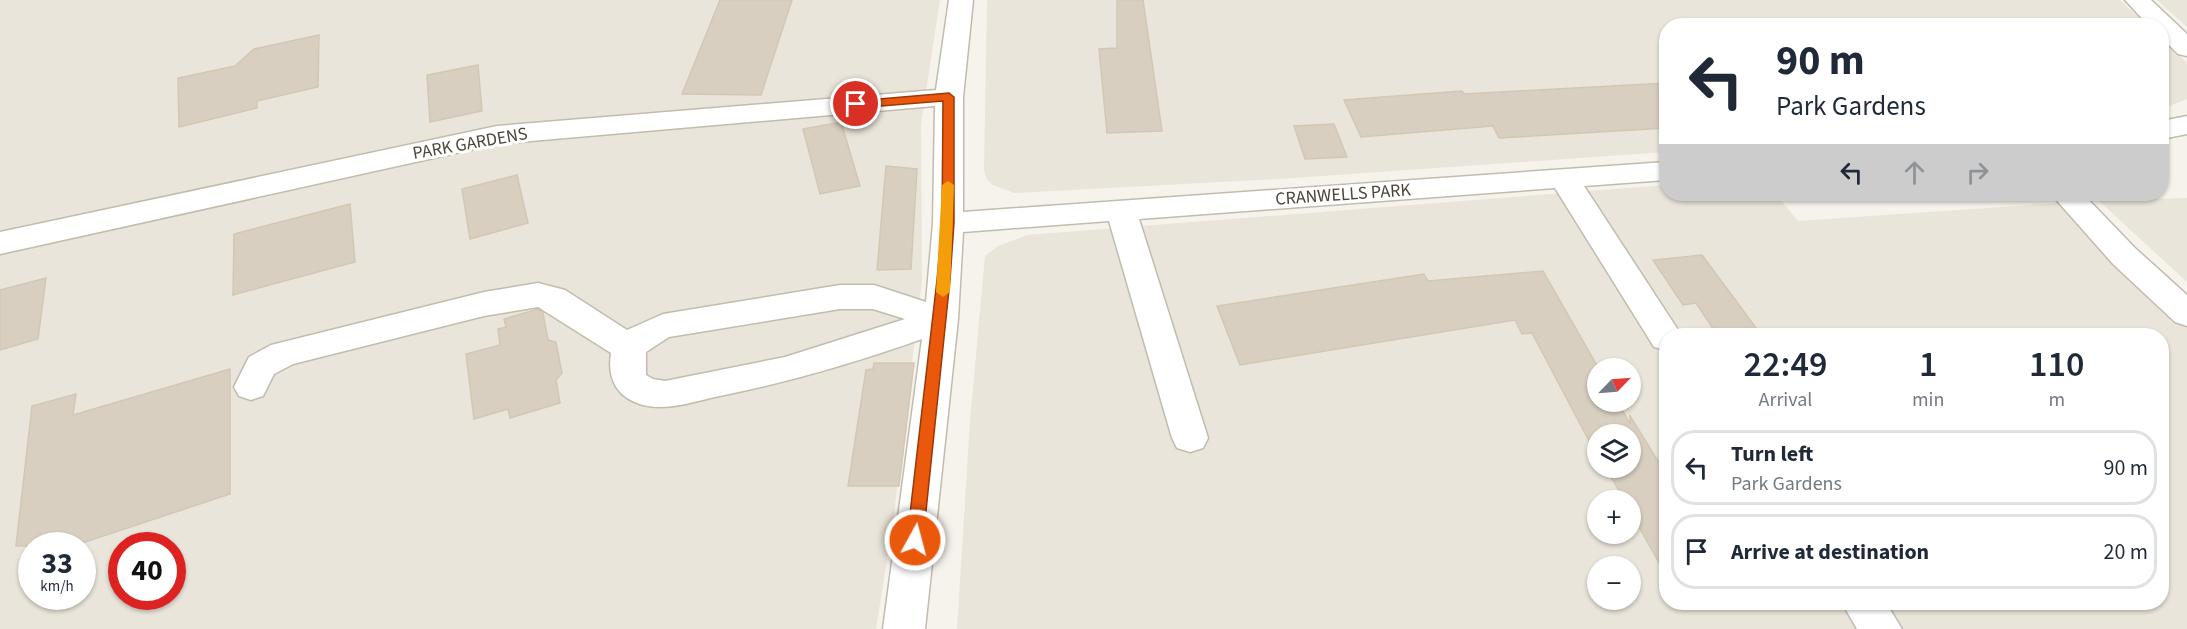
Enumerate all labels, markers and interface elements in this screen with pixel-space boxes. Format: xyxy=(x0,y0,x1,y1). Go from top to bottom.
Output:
text: 90 m xyxy=(1776,31,1865,91)
icon: left xyxy=(1677,42,1755,120)
pin xyxy=(830,78,881,129)
icon: arrive xyxy=(839,87,872,120)
text: Park Gardens xyxy=(1776,87,1926,126)
street label: PARK GARDENS xyxy=(411,121,530,166)
icon: left xyxy=(1835,156,1868,189)
icon: ahead xyxy=(1898,156,1931,189)
icon: right xyxy=(1961,156,1994,189)
street label: CRANWELLS PARK xyxy=(1275,177,1412,212)
text: 22:49 xyxy=(1744,339,1827,390)
text: 1 xyxy=(1919,339,1937,390)
text: 110 xyxy=(2029,339,2084,390)
north arrow xyxy=(1587,358,1641,412)
map controls xyxy=(1587,358,1641,610)
text: Arrival xyxy=(1759,386,1812,414)
text: min xyxy=(1912,386,1944,414)
text: m xyxy=(2048,386,2065,414)
button: layers xyxy=(1587,424,1641,478)
text: Turn left xyxy=(1731,438,1813,470)
icon: left xyxy=(1680,451,1713,484)
text: 90 m xyxy=(2103,452,2148,484)
text: Park Gardens xyxy=(1731,470,1842,498)
button: + xyxy=(1587,490,1641,544)
position arrow xyxy=(883,508,947,572)
speed limit sign: 40 xyxy=(108,532,186,610)
icon: arrive xyxy=(1680,535,1713,568)
text: Arrive at destination xyxy=(1731,536,1929,568)
text: 20 m xyxy=(2103,536,2148,568)
text: 33 xyxy=(41,542,73,585)
button: − xyxy=(1587,556,1641,610)
text: km/h xyxy=(40,576,74,597)

